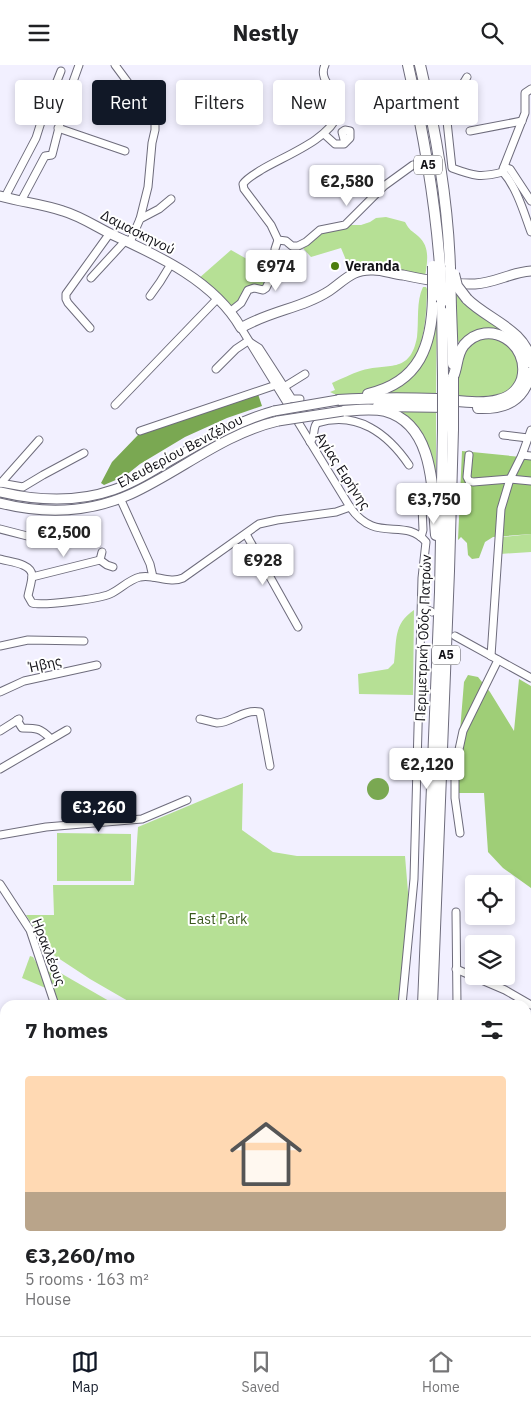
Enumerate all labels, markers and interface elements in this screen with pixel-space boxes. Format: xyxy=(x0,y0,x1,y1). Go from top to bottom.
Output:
text: Nestly xyxy=(233,18,298,47)
icon: menu xyxy=(25,19,53,47)
icon: search xyxy=(478,19,506,47)
chip: Buy xyxy=(15,80,82,125)
chip: Rent xyxy=(92,80,166,125)
chip: Filters xyxy=(176,80,263,125)
chip: New xyxy=(273,80,345,125)
chip: Apartment xyxy=(355,80,478,125)
road number: Α5 xyxy=(414,155,442,175)
pin: €2,580 xyxy=(306,165,388,207)
text: €2,580 xyxy=(320,171,374,191)
street label: Δαμασκηνού xyxy=(98,206,178,258)
pin: €974 xyxy=(246,249,306,292)
text: €974 xyxy=(257,256,295,276)
place label: Veranda xyxy=(345,257,400,275)
marker: Veranda xyxy=(329,260,341,272)
street label: Ελευθερίου Βενιζέλου xyxy=(114,410,246,492)
street label: Αγίας Ειρήνης xyxy=(311,429,375,513)
pin: €3,750 xyxy=(393,483,475,525)
text: €3,750 xyxy=(407,489,461,509)
pin: €2,500 xyxy=(23,515,105,558)
text: €2,500 xyxy=(37,522,91,542)
pin: €928 xyxy=(233,543,293,586)
text: €928 xyxy=(244,550,282,570)
street label: Περιμετρική Οδός Πατρών xyxy=(411,554,435,722)
road number: Α5 xyxy=(432,645,460,665)
street label: Ήβης xyxy=(26,651,63,677)
pin: €2,120 xyxy=(386,747,468,790)
text: €2,120 xyxy=(400,754,454,774)
pin: €3,260 xyxy=(58,791,140,833)
text: €3,260 xyxy=(72,797,126,817)
map controls xyxy=(465,875,515,985)
button: locate xyxy=(465,875,515,925)
park label: East Park xyxy=(189,910,248,928)
street label: Ηρακλέους xyxy=(28,916,70,989)
button: layers xyxy=(465,935,515,985)
text: 7 homes xyxy=(25,1016,108,1044)
icon: filters xyxy=(478,1016,506,1044)
icon: home xyxy=(221,1109,311,1199)
text: €3,260/mo xyxy=(25,1241,135,1269)
text: 5 rooms · 163 m² xyxy=(25,1269,149,1289)
text: House xyxy=(25,1289,71,1309)
tab: Map xyxy=(71,1348,99,1396)
tab: Saved xyxy=(242,1348,280,1396)
tab: Home xyxy=(422,1348,460,1396)

